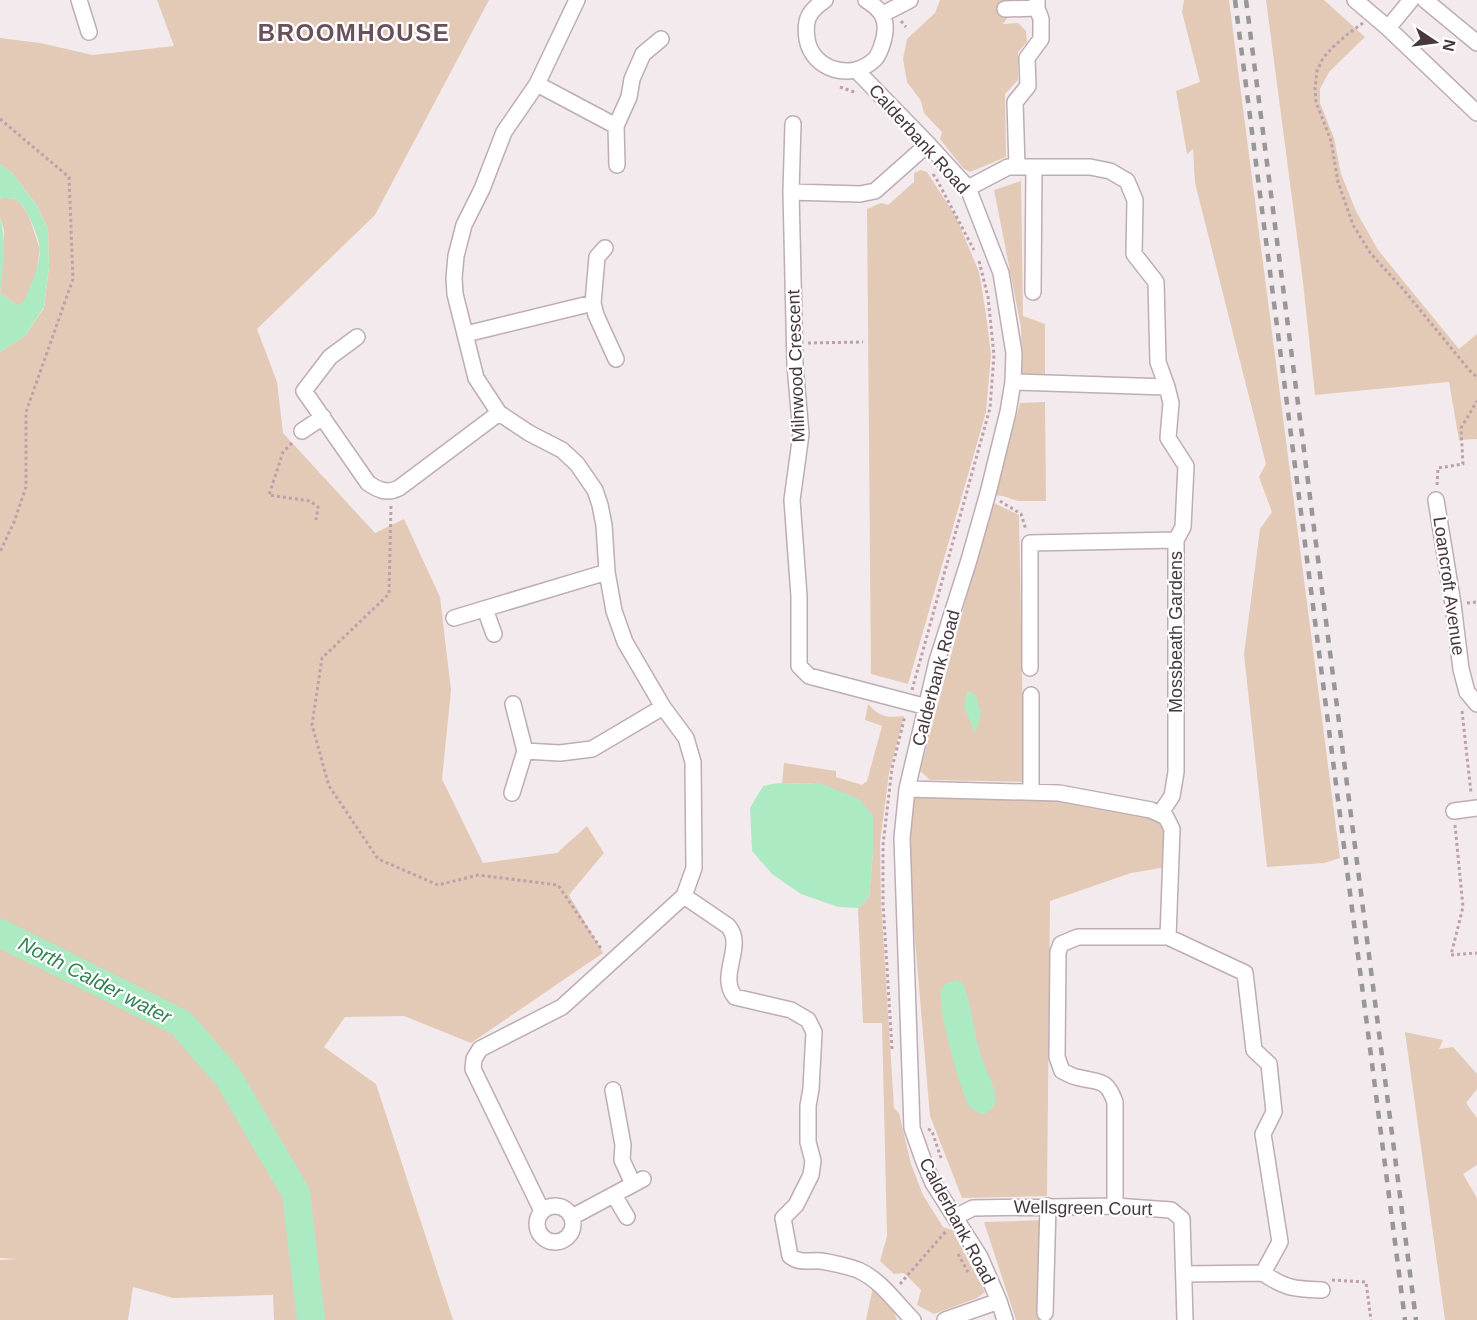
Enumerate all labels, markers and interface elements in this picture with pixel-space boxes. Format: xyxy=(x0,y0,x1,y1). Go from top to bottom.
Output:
north arrow xyxy=(1405,12,1465,72)
district label: BROOMHOUSE xyxy=(258,19,450,46)
text: N xyxy=(1440,38,1459,53)
street label: Calderbank Road xyxy=(865,80,973,198)
street label: Milnwood Crescent xyxy=(783,289,809,443)
street label: Loancroft Avenue xyxy=(1429,515,1469,657)
street label: Mossbeath Gardens xyxy=(1166,551,1186,713)
street label: Calderbank Road xyxy=(908,608,964,748)
water label: North Calder water xyxy=(15,932,176,1029)
street label: Calderbank Road xyxy=(915,1154,999,1288)
street label: Wellsgreen Court xyxy=(1013,1197,1153,1219)

